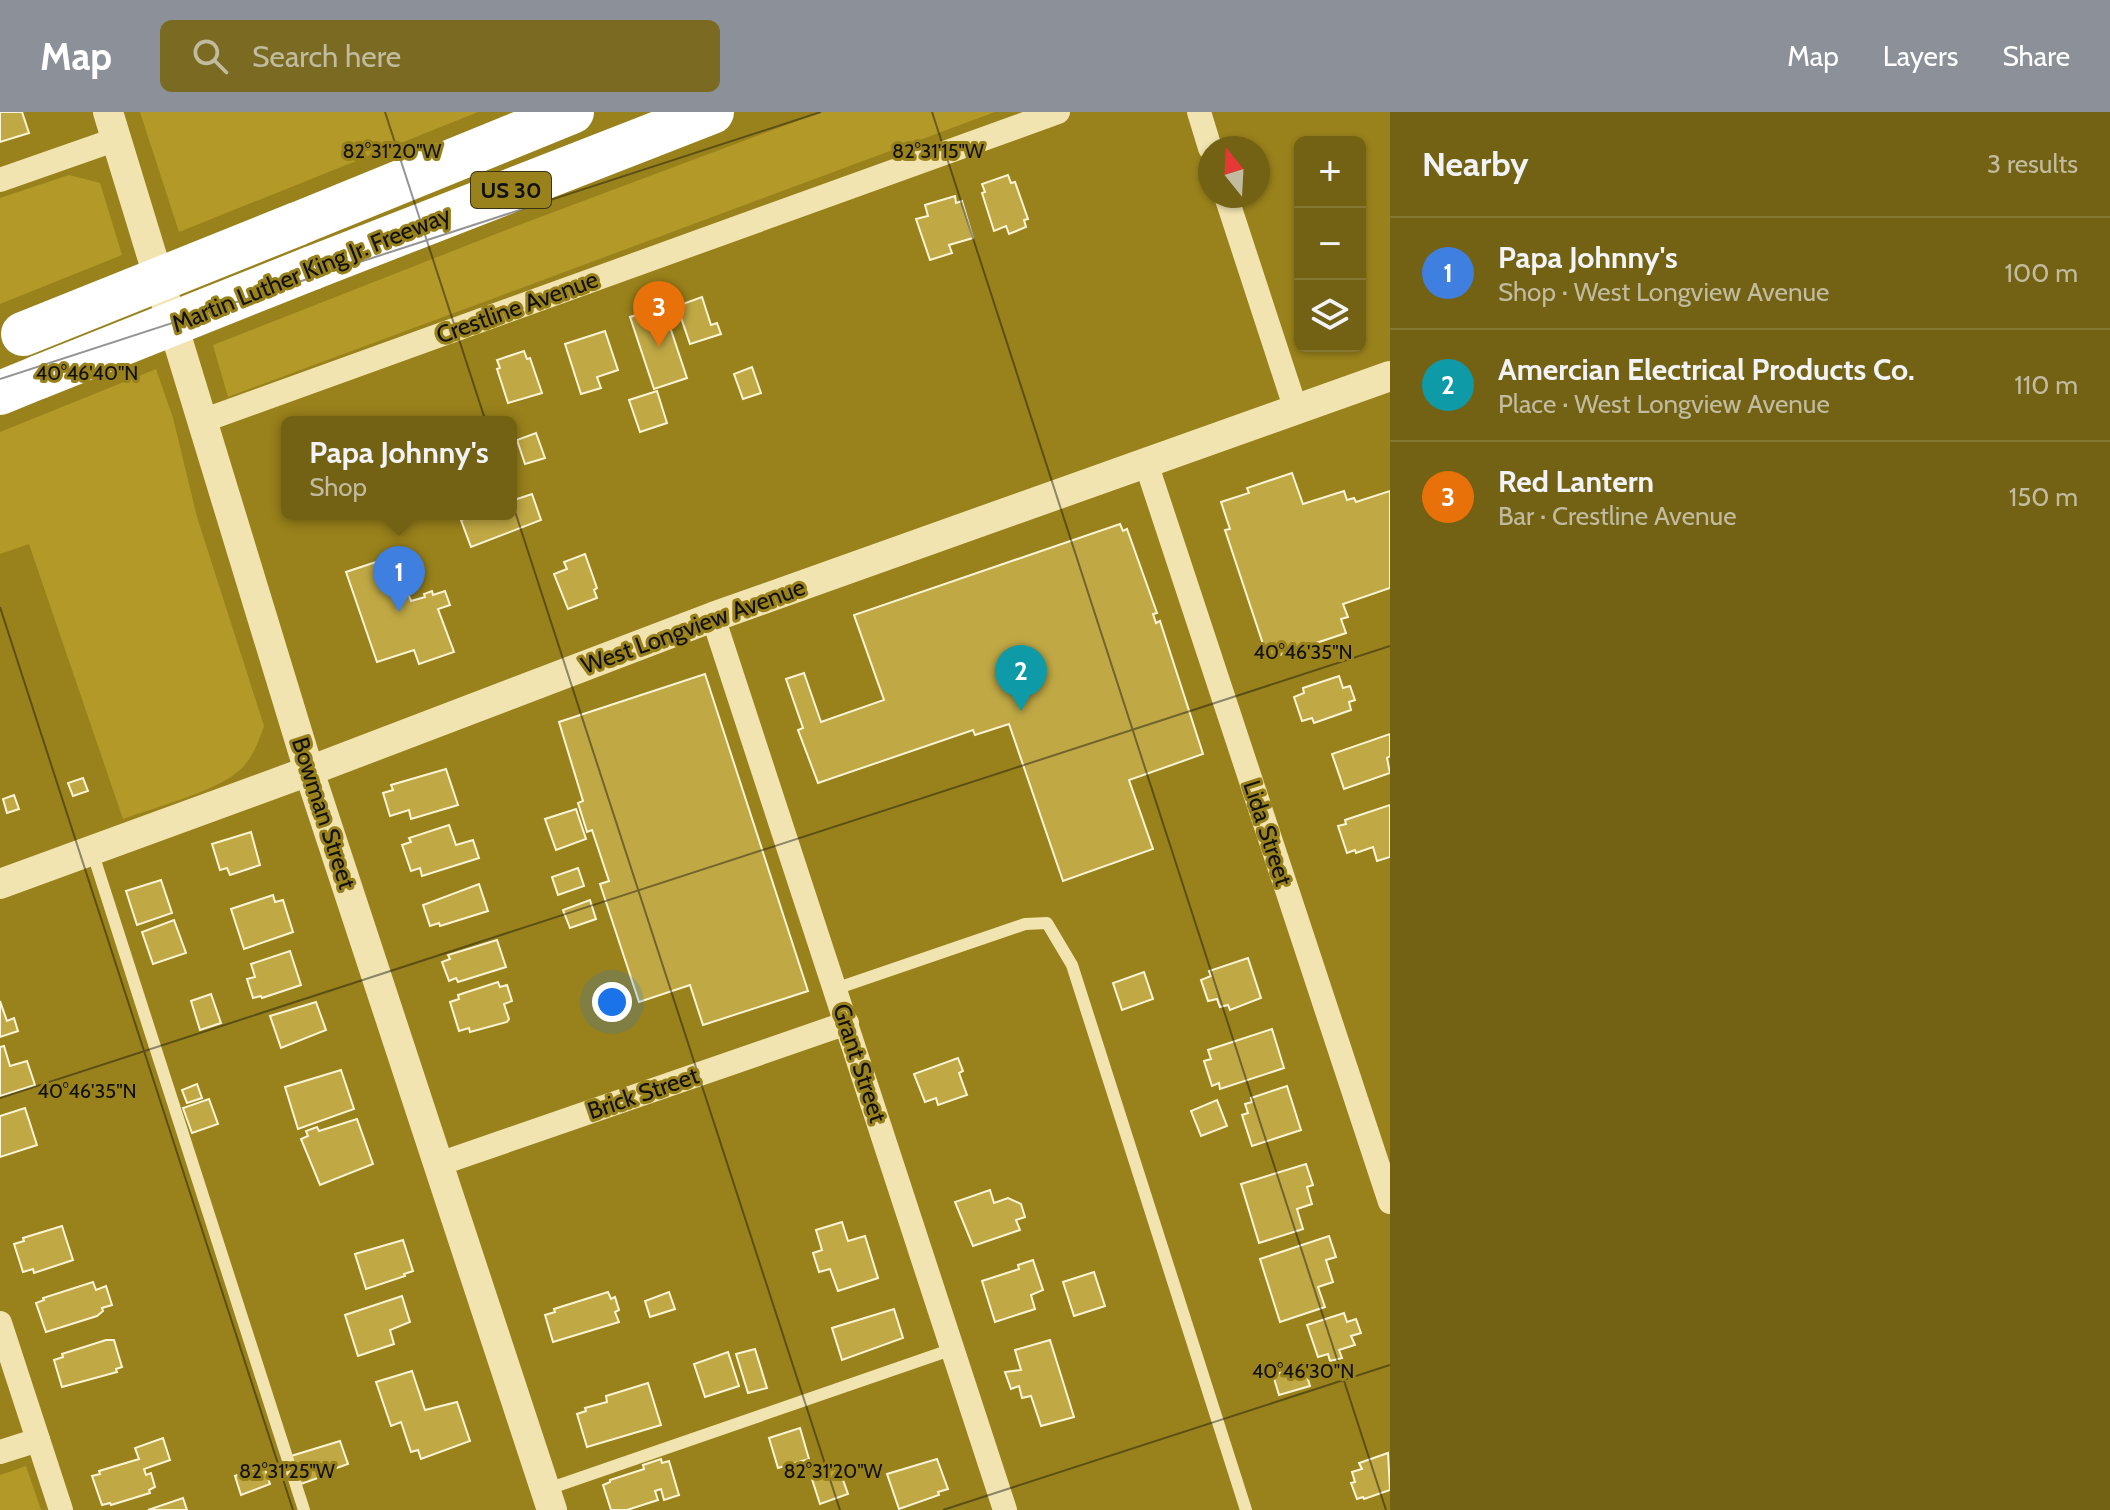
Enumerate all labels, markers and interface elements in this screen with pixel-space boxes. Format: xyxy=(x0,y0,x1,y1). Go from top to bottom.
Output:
search box xyxy=(160,20,720,92)
text: Map xyxy=(40,33,112,80)
icon: search xyxy=(188,34,232,78)
text: Search here xyxy=(252,38,401,75)
text: Map xyxy=(1787,39,1839,73)
text: Layers xyxy=(1883,39,1958,73)
text: Share xyxy=(2002,39,2070,73)
north arrow xyxy=(1198,136,1270,208)
map controls xyxy=(1294,136,1366,352)
button: + xyxy=(1294,136,1366,208)
text: 82°31'20"W xyxy=(343,139,442,163)
text: 82°31'15"W xyxy=(892,139,984,163)
text: Nearby xyxy=(1422,143,1529,185)
text: 3 results xyxy=(1987,148,2078,180)
road number: US 30 xyxy=(471,172,551,208)
street label: Martin Luther King Jr. Freeway xyxy=(167,200,455,338)
button: − xyxy=(1294,208,1366,280)
text: Papa Johnny's xyxy=(1498,239,1678,276)
text: 1 xyxy=(1443,257,1453,289)
text: 100 m xyxy=(2005,257,2078,289)
street label: Crestline Avenue xyxy=(432,264,602,350)
text: Shop · West Longview Avenue xyxy=(1498,276,1829,308)
button: layers xyxy=(1294,280,1366,352)
pin: 3 xyxy=(633,281,685,347)
text: Amercian Electrical Products Co. xyxy=(1498,351,1915,388)
text: 40°46'40"N xyxy=(36,361,138,385)
text: 2 xyxy=(1441,369,1455,401)
text: 110 m xyxy=(2014,369,2078,401)
text: Place · West Longview Avenue xyxy=(1498,388,1830,420)
popup xyxy=(281,416,517,520)
text: Papa Johnny's xyxy=(309,434,489,471)
text: Red Lantern xyxy=(1498,463,1654,500)
text: Shop xyxy=(309,471,367,503)
text: 3 xyxy=(1441,481,1455,513)
text: 150 m xyxy=(2009,481,2078,513)
text: Bar · Crestline Avenue xyxy=(1498,500,1736,532)
pin: 1 xyxy=(373,546,425,612)
street label: West Longview Avenue xyxy=(577,572,809,680)
text: 40°46'35"N xyxy=(1253,640,1353,664)
pin: 2 xyxy=(995,645,1047,711)
street label: Bowman Street xyxy=(286,733,362,893)
street label: Lida Street xyxy=(1237,777,1299,889)
your location xyxy=(592,982,632,1022)
street label: Grant Street xyxy=(827,1000,893,1126)
street label: Brick Street xyxy=(584,1060,702,1126)
text: 40°46'35"N xyxy=(37,1079,137,1103)
text: 40°46'30"N xyxy=(1252,1359,1354,1383)
text: 82°31'25"W xyxy=(239,1459,335,1483)
text: 82°31'20"W xyxy=(784,1459,883,1483)

